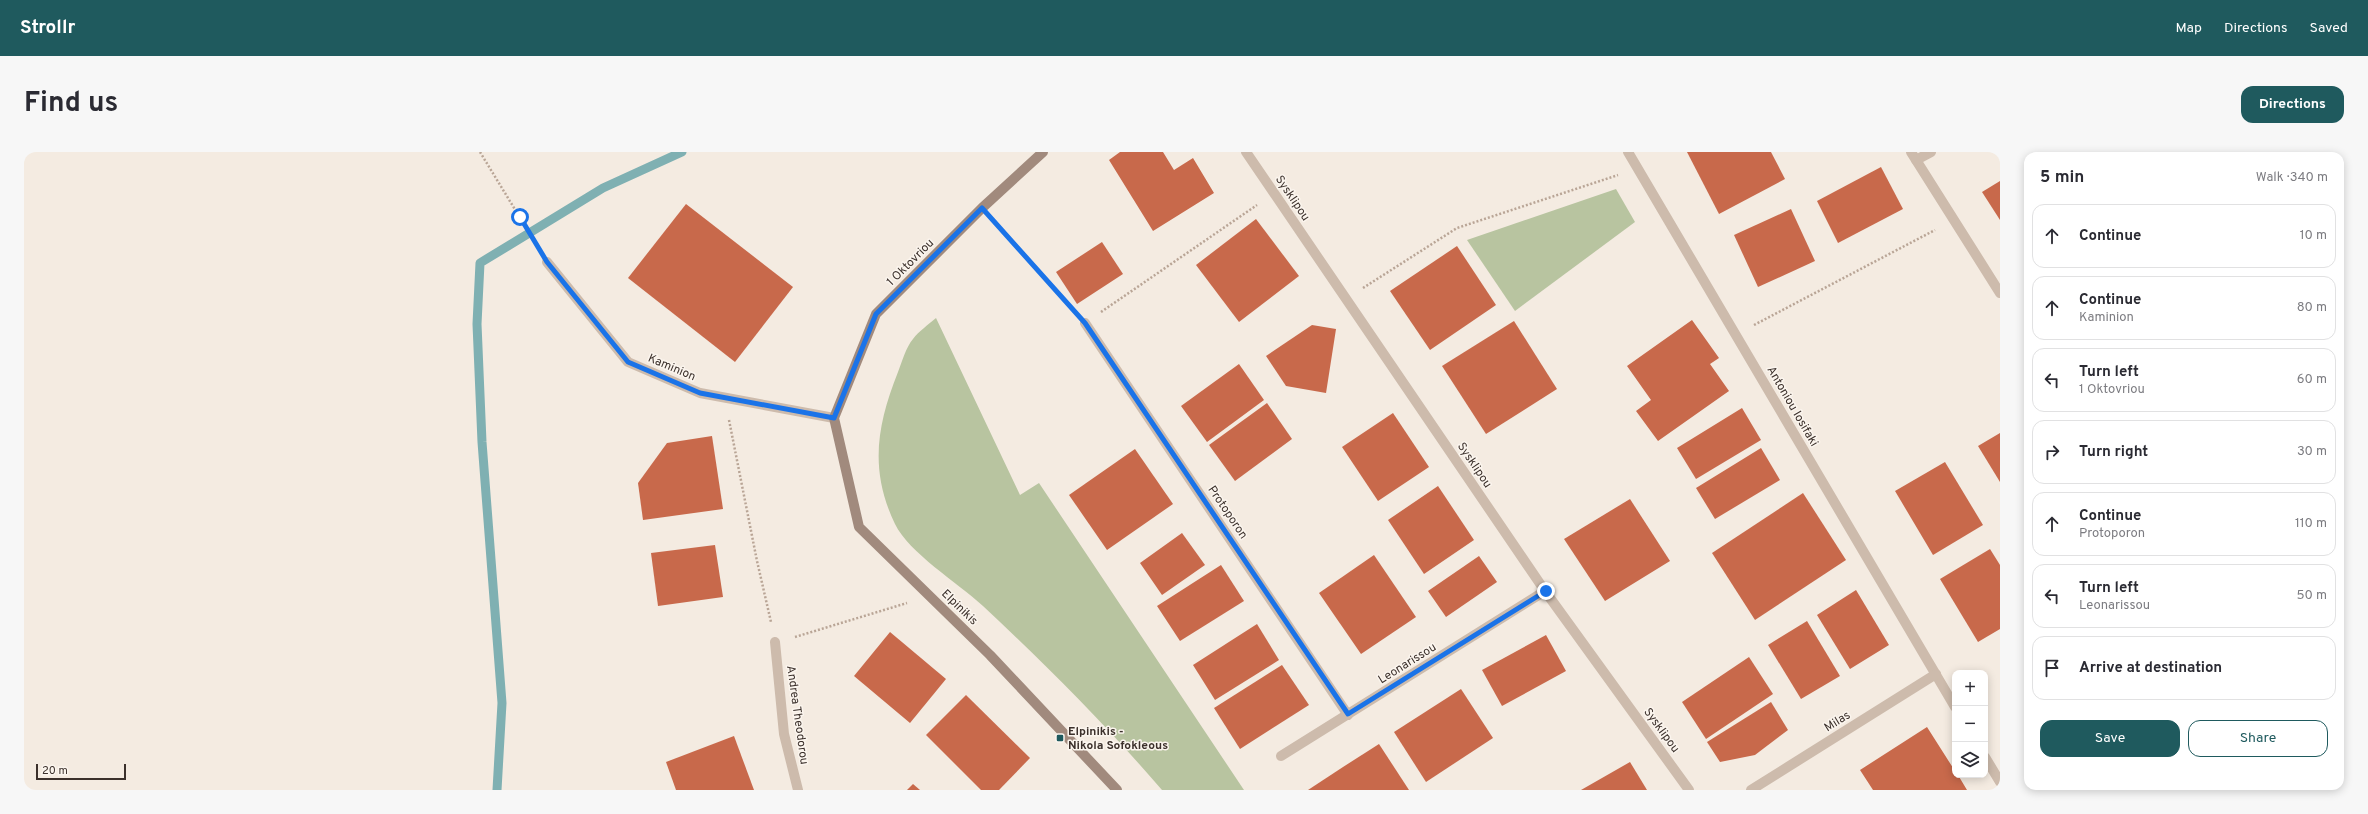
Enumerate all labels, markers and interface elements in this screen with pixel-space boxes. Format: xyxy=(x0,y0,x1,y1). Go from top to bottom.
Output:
text: Strollr xyxy=(20,16,75,40)
text: Map xyxy=(2176,20,2202,37)
text: Directions xyxy=(2224,20,2288,37)
text: Saved xyxy=(2310,20,2348,37)
text: Find us xyxy=(24,86,118,122)
button: Directions xyxy=(2241,86,2344,123)
text: 5 min xyxy=(2040,167,2084,189)
text: Walk · 340 m xyxy=(2256,170,2328,186)
street label: Sysklipou xyxy=(1271,173,1313,224)
route start xyxy=(511,208,529,226)
icon: ahead xyxy=(2041,225,2063,247)
text: Continue xyxy=(2079,227,2141,246)
text: 10 m xyxy=(2300,228,2327,244)
street label: 1 Oktovriou xyxy=(884,236,938,290)
text: Continue xyxy=(2079,291,2141,310)
icon: ahead xyxy=(2041,297,2063,319)
text: 80 m xyxy=(2297,300,2327,316)
text: Kaminion xyxy=(2079,310,2134,326)
street label: Kaminion xyxy=(645,351,698,385)
street label: Antoniou Iosifaki xyxy=(1763,363,1822,450)
text: Turn left xyxy=(2079,363,2139,382)
icon: left xyxy=(2041,369,2063,391)
text: 60 m xyxy=(2297,372,2327,388)
text: 1 Oktovriou xyxy=(2079,382,2145,398)
street label: Sysklipou xyxy=(1453,440,1495,491)
icon: right xyxy=(2041,441,2063,463)
text: Turn right xyxy=(2079,443,2148,462)
text: 30 m xyxy=(2297,444,2327,460)
street label: Protoporon xyxy=(1204,483,1251,542)
text: Continue xyxy=(2079,507,2141,526)
icon: ahead xyxy=(2041,513,2063,535)
text: 110 m xyxy=(2295,516,2327,532)
text: Protoporon xyxy=(2079,526,2145,542)
text: Turn left xyxy=(2079,579,2139,598)
route end xyxy=(1537,582,1555,600)
icon: left xyxy=(2041,585,2063,607)
street label: Elpinikis xyxy=(938,586,981,629)
text: 50 m xyxy=(2297,588,2327,604)
text: Leonarissou xyxy=(2079,598,2150,614)
street label: Leonarissou xyxy=(1375,640,1440,688)
icon: arrive xyxy=(2041,657,2063,679)
text: Arrive at destination xyxy=(2079,659,2222,678)
street label: Andrea Theodorou xyxy=(782,665,812,766)
map controls xyxy=(1952,670,1988,778)
button: + xyxy=(1952,670,1988,706)
street label: Sysklipou xyxy=(1640,705,1683,756)
button: − xyxy=(1952,706,1988,742)
street label: Milas xyxy=(1822,708,1854,736)
button: Save xyxy=(2040,720,2180,757)
button: Share xyxy=(2188,720,2328,757)
place label: Elpinikis - Nikola Sofokleous xyxy=(1068,724,1168,754)
marker: Elpinikis - Nikola Sofokleous xyxy=(1055,733,1065,743)
button: layers xyxy=(1952,742,1988,778)
scale bar xyxy=(36,762,126,781)
text: 20 m xyxy=(42,764,68,778)

